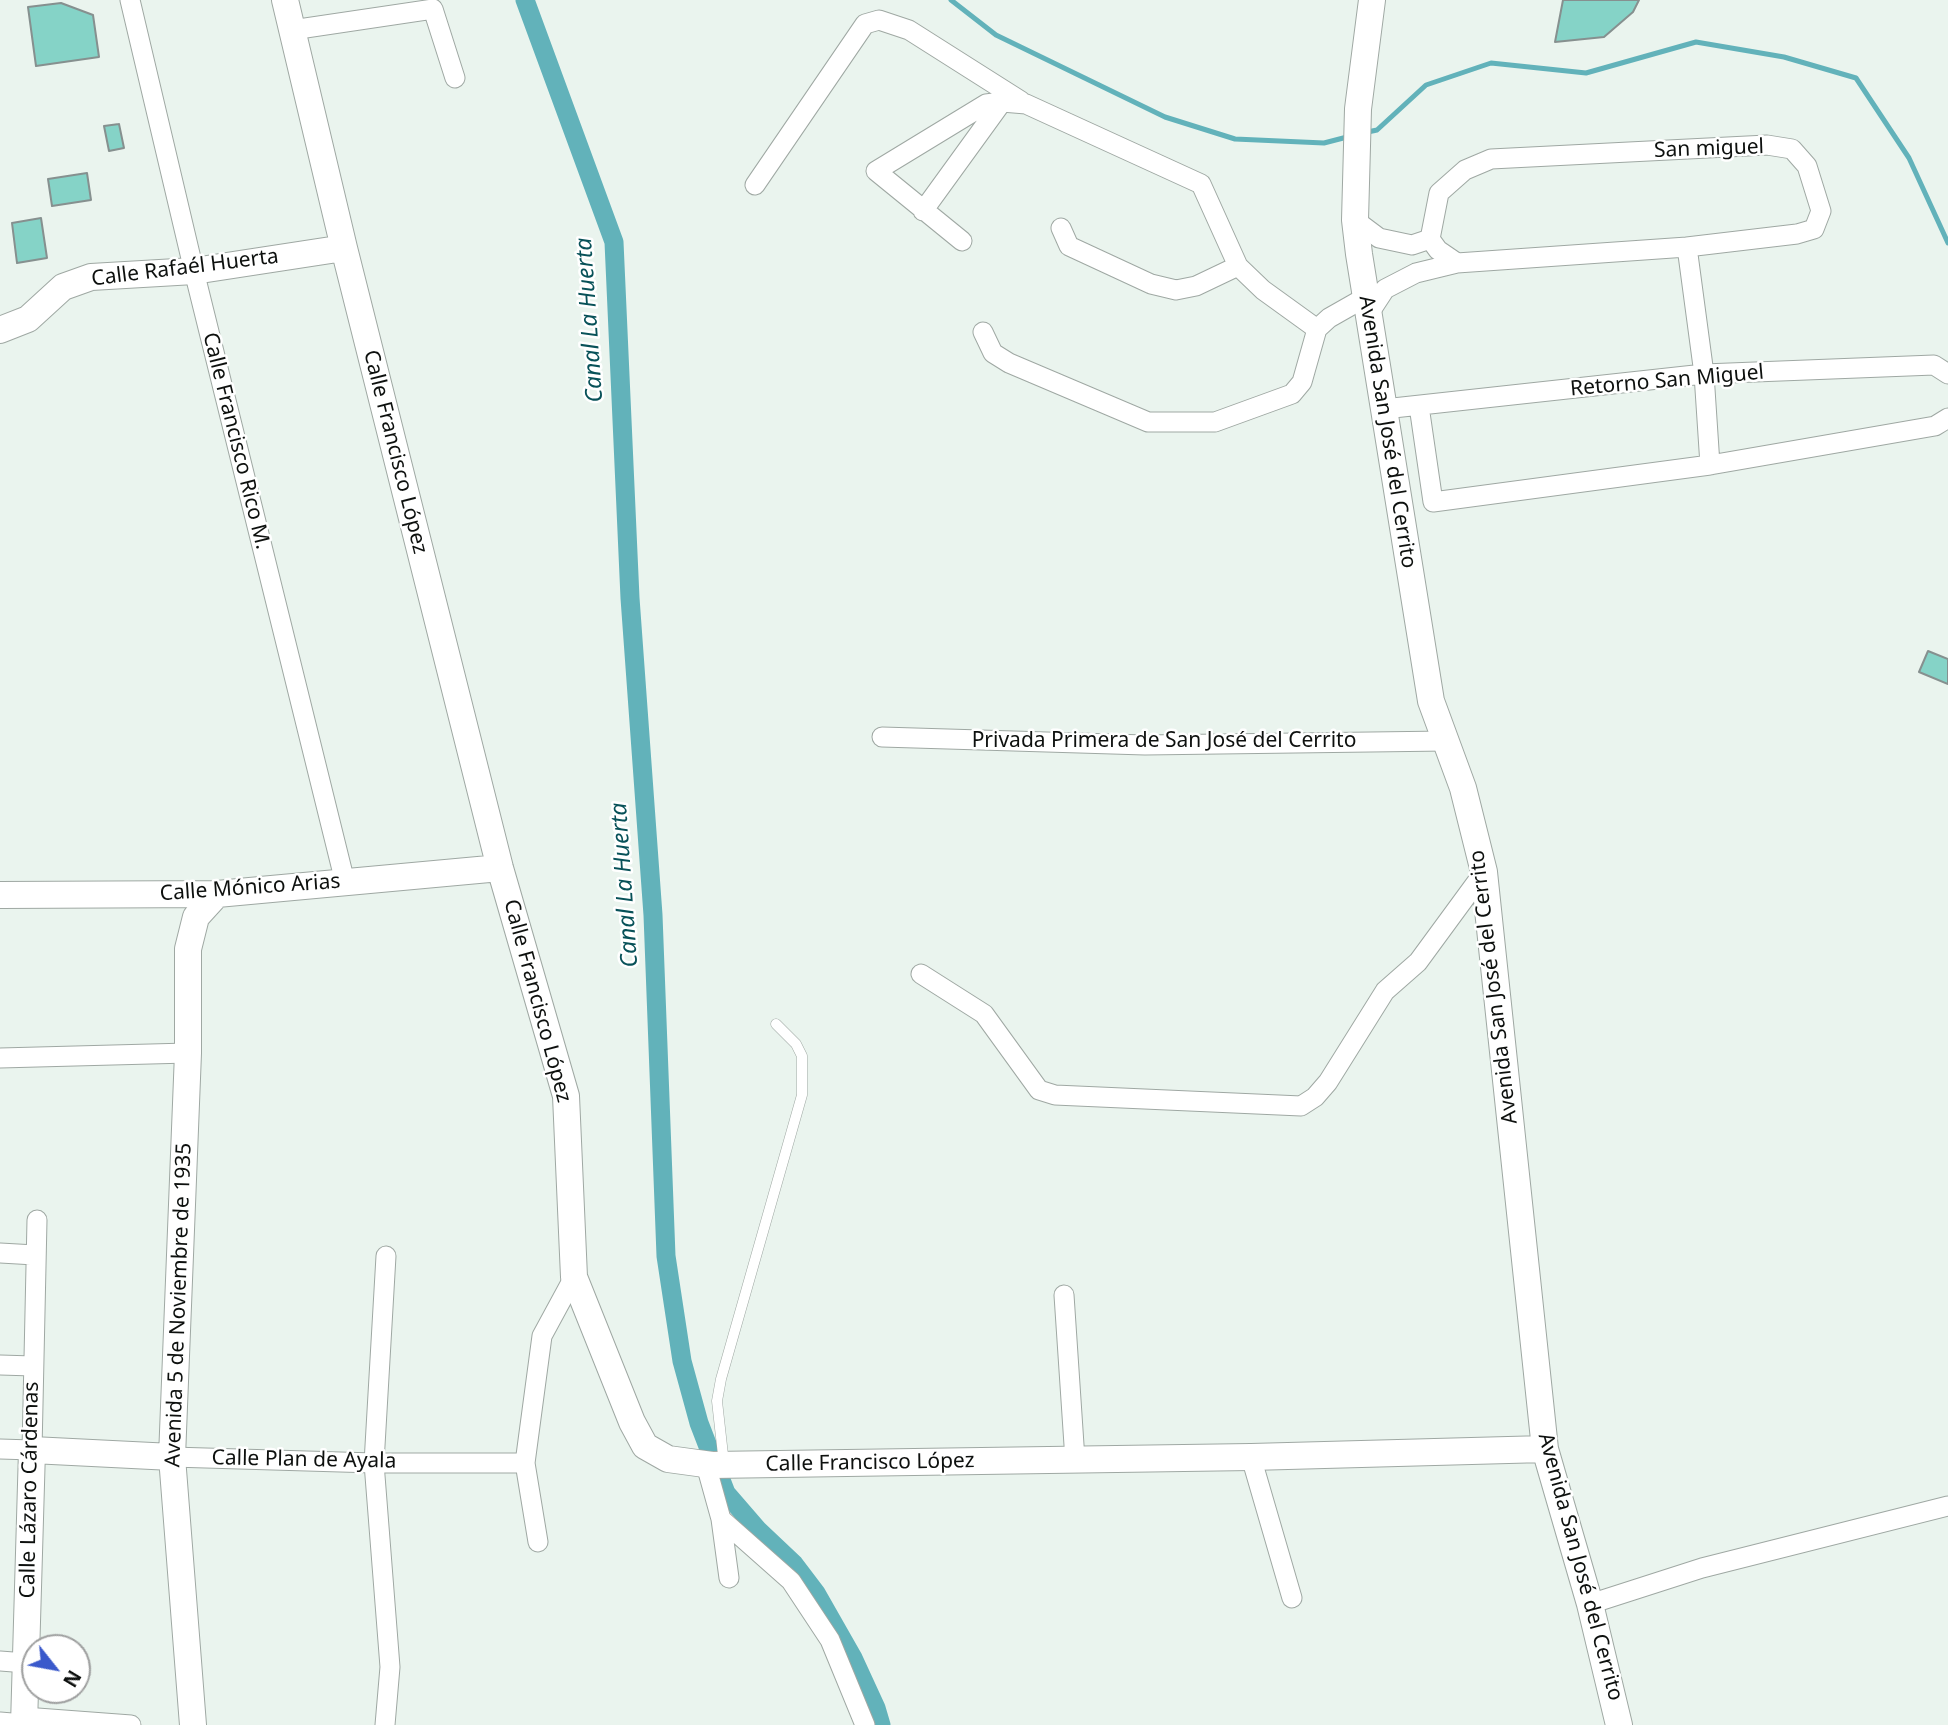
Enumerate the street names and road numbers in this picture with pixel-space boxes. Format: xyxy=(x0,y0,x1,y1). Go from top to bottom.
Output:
street label: San miguel xyxy=(1654,134,1764,164)
street label: Calle Rafaél Huerta xyxy=(90,244,280,292)
street label: Avenida San José del Cerrito xyxy=(1353,294,1421,570)
street label: Calle Francisco Rico M. xyxy=(197,330,275,552)
street label: Calle Francisco López xyxy=(357,348,433,556)
street label: Retorno San Miguel xyxy=(1569,360,1765,402)
street label: Privada Primera de San José del Cerrito xyxy=(972,728,1356,754)
street label: Avenida San José del Cerrito xyxy=(1465,849,1523,1125)
street label: Calle Mónico Arias xyxy=(159,869,341,907)
street label: Calle Francisco López xyxy=(498,897,576,1105)
street label: Avenida 5 de Noviembre de 1935 xyxy=(161,1142,197,1468)
street label: Calle Lázaro Cárdenas xyxy=(16,1381,44,1599)
street label: Avenida San José del Cerrito xyxy=(1532,1431,1628,1703)
street label: Calle Plan de Ayala xyxy=(211,1446,397,1474)
street label: Calle Francisco López xyxy=(765,1449,975,1477)

